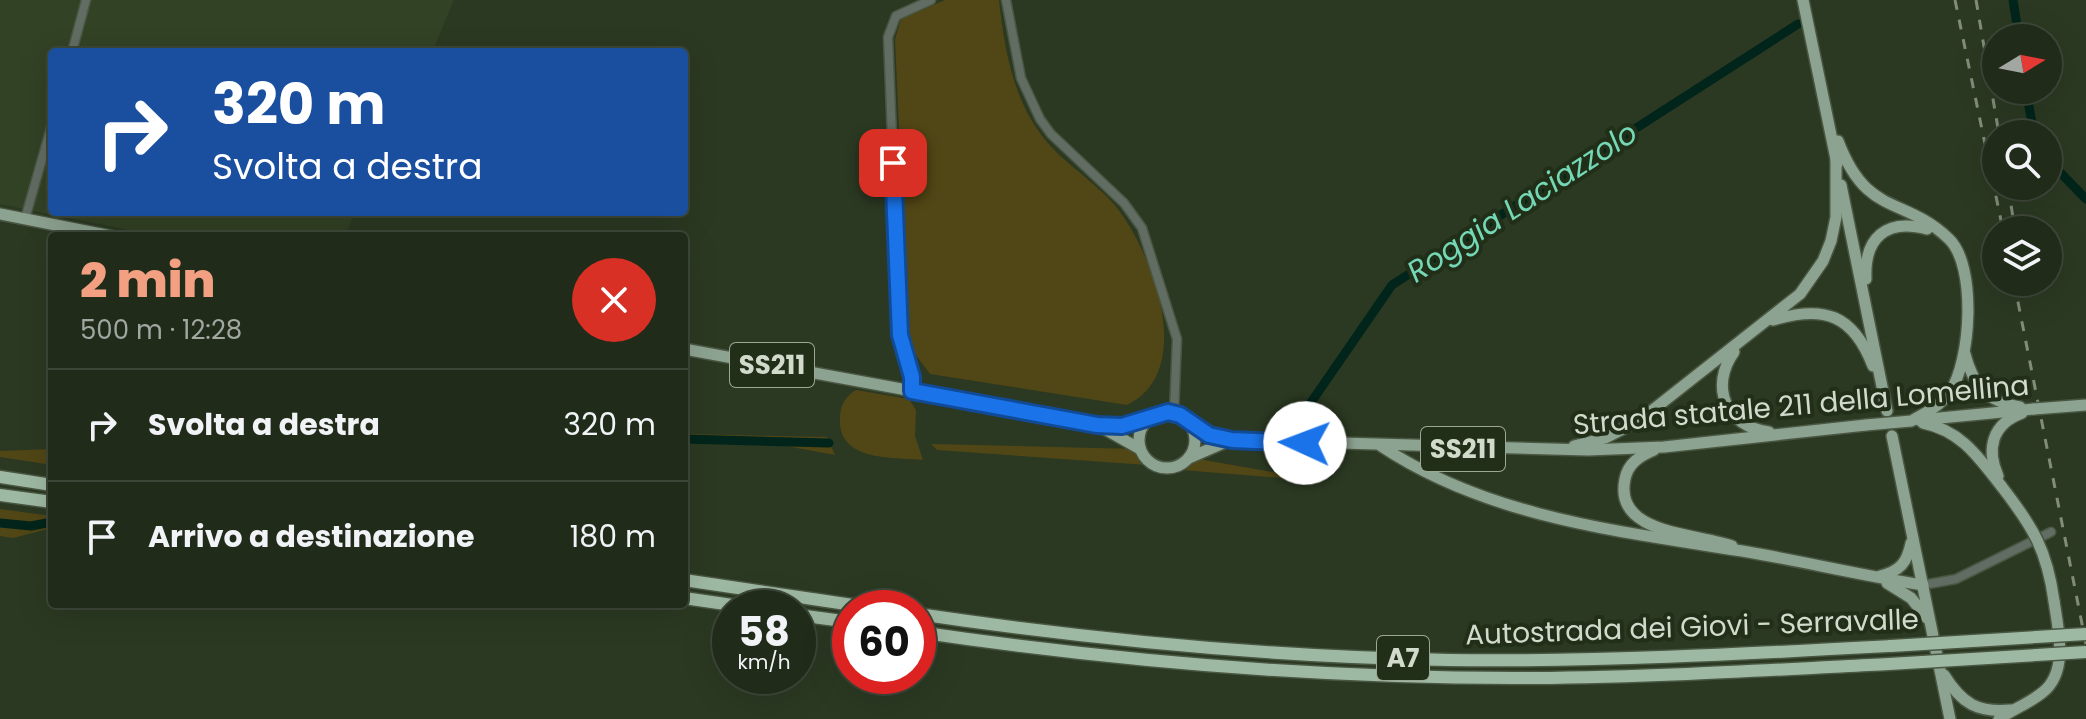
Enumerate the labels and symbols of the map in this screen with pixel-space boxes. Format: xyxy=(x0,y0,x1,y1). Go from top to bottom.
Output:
north arrow xyxy=(1982,24,2062,104)
water label: Roggia Laciazzolo xyxy=(1398,111,1646,293)
pin xyxy=(859,129,927,197)
road number: SS211 xyxy=(730,343,814,387)
street label: Strada statale 211 della Lomellina xyxy=(1571,366,2031,444)
position arrow xyxy=(1263,401,1347,485)
road number: SS211 xyxy=(1421,427,1505,471)
speed limit sign: 60 xyxy=(832,590,936,694)
street label: Autostrada dei Giovi - Serravalle xyxy=(1464,600,1920,654)
road number: A7 xyxy=(1377,636,1429,680)

